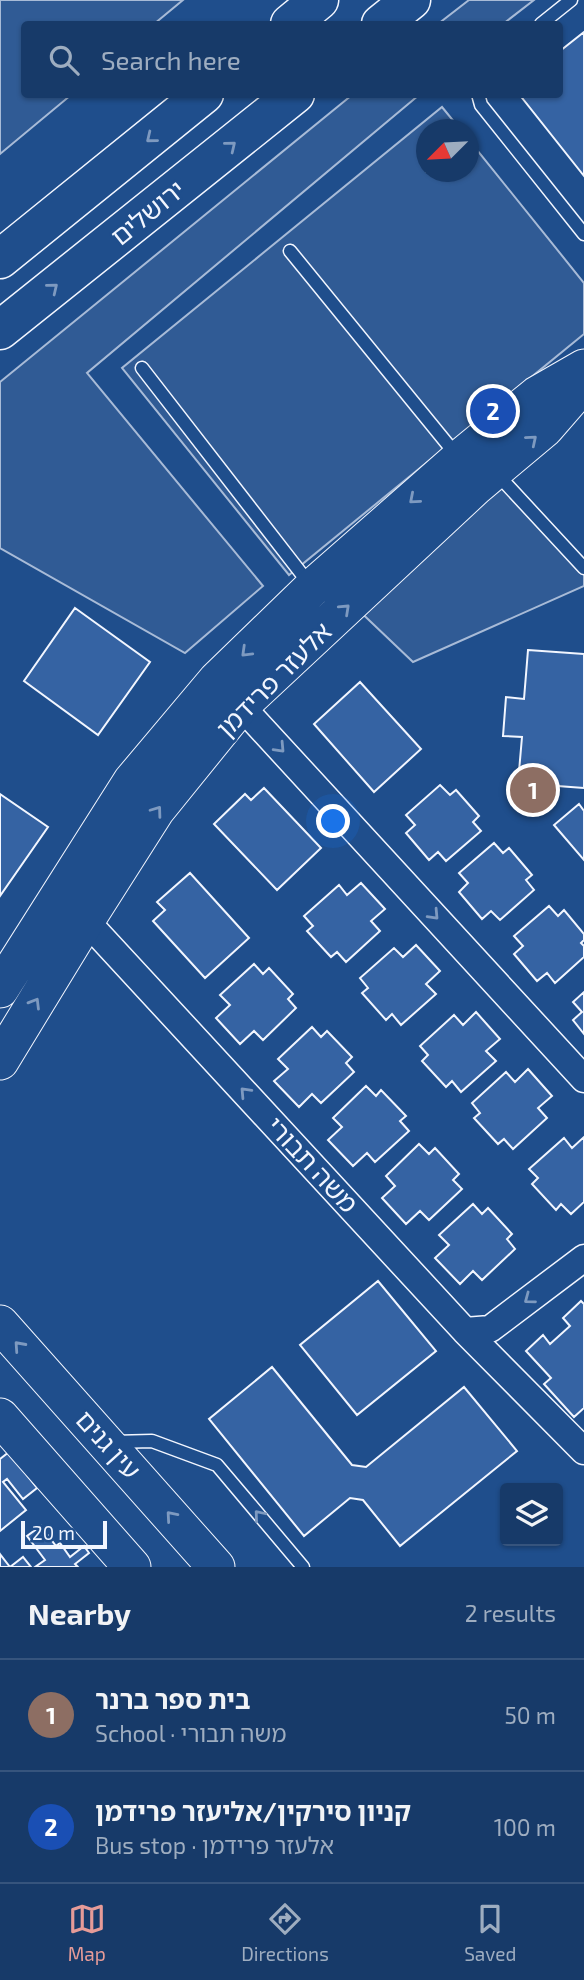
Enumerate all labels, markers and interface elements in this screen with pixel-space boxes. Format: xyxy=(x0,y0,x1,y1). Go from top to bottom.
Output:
search box xyxy=(21,21,563,98)
icon: search xyxy=(45,41,83,79)
text: Search here xyxy=(101,44,241,75)
north arrow xyxy=(416,119,479,182)
one-way arrow xyxy=(147,130,160,142)
one-way arrow xyxy=(223,142,236,154)
street label: ירושלים xyxy=(104,173,190,251)
one-way arrow xyxy=(46,283,58,296)
pin: 2 xyxy=(470,385,516,437)
one-way arrow xyxy=(524,435,536,448)
one-way arrow xyxy=(409,490,422,503)
one-way arrow xyxy=(337,605,350,617)
street label: אלעזר פרידמן xyxy=(209,615,337,743)
one-way arrow xyxy=(241,643,254,656)
one-way arrow xyxy=(272,740,285,753)
pin: 1 xyxy=(510,764,556,816)
your location xyxy=(316,804,350,838)
one-way arrow xyxy=(149,806,161,818)
one-way arrow xyxy=(426,907,439,920)
one-way arrow xyxy=(27,997,40,1010)
one-way arrow xyxy=(241,1087,253,1100)
street label: משה תבורי xyxy=(261,1110,365,1218)
one-way arrow xyxy=(525,1291,537,1304)
one-way arrow xyxy=(15,1341,28,1354)
street label: עין גנים xyxy=(70,1403,148,1485)
map controls xyxy=(500,1483,563,1546)
button: layers xyxy=(500,1483,563,1546)
one-way arrow xyxy=(255,1510,267,1523)
one-way arrow xyxy=(166,1511,179,1524)
scale bar xyxy=(21,1518,107,1550)
text: 20 m xyxy=(32,1521,75,1544)
text: Nearby xyxy=(28,1595,131,1631)
text: 2 results xyxy=(465,1599,556,1627)
text: בית ספר ברנר xyxy=(95,1683,250,1714)
text: 1 xyxy=(46,1701,56,1729)
text: 50 m xyxy=(505,1701,556,1729)
text: School · משה תבורי xyxy=(95,1719,287,1747)
text: קניון סירקין/אליעזר פרידמן xyxy=(95,1795,411,1826)
text: 2 xyxy=(44,1813,58,1841)
text: 100 m xyxy=(494,1813,556,1841)
text: Bus stop · אלעזר פרידמן xyxy=(95,1831,334,1859)
tab: Map xyxy=(68,1900,106,1965)
tab: Directions xyxy=(241,1900,329,1965)
tab: Saved xyxy=(464,1900,516,1965)

